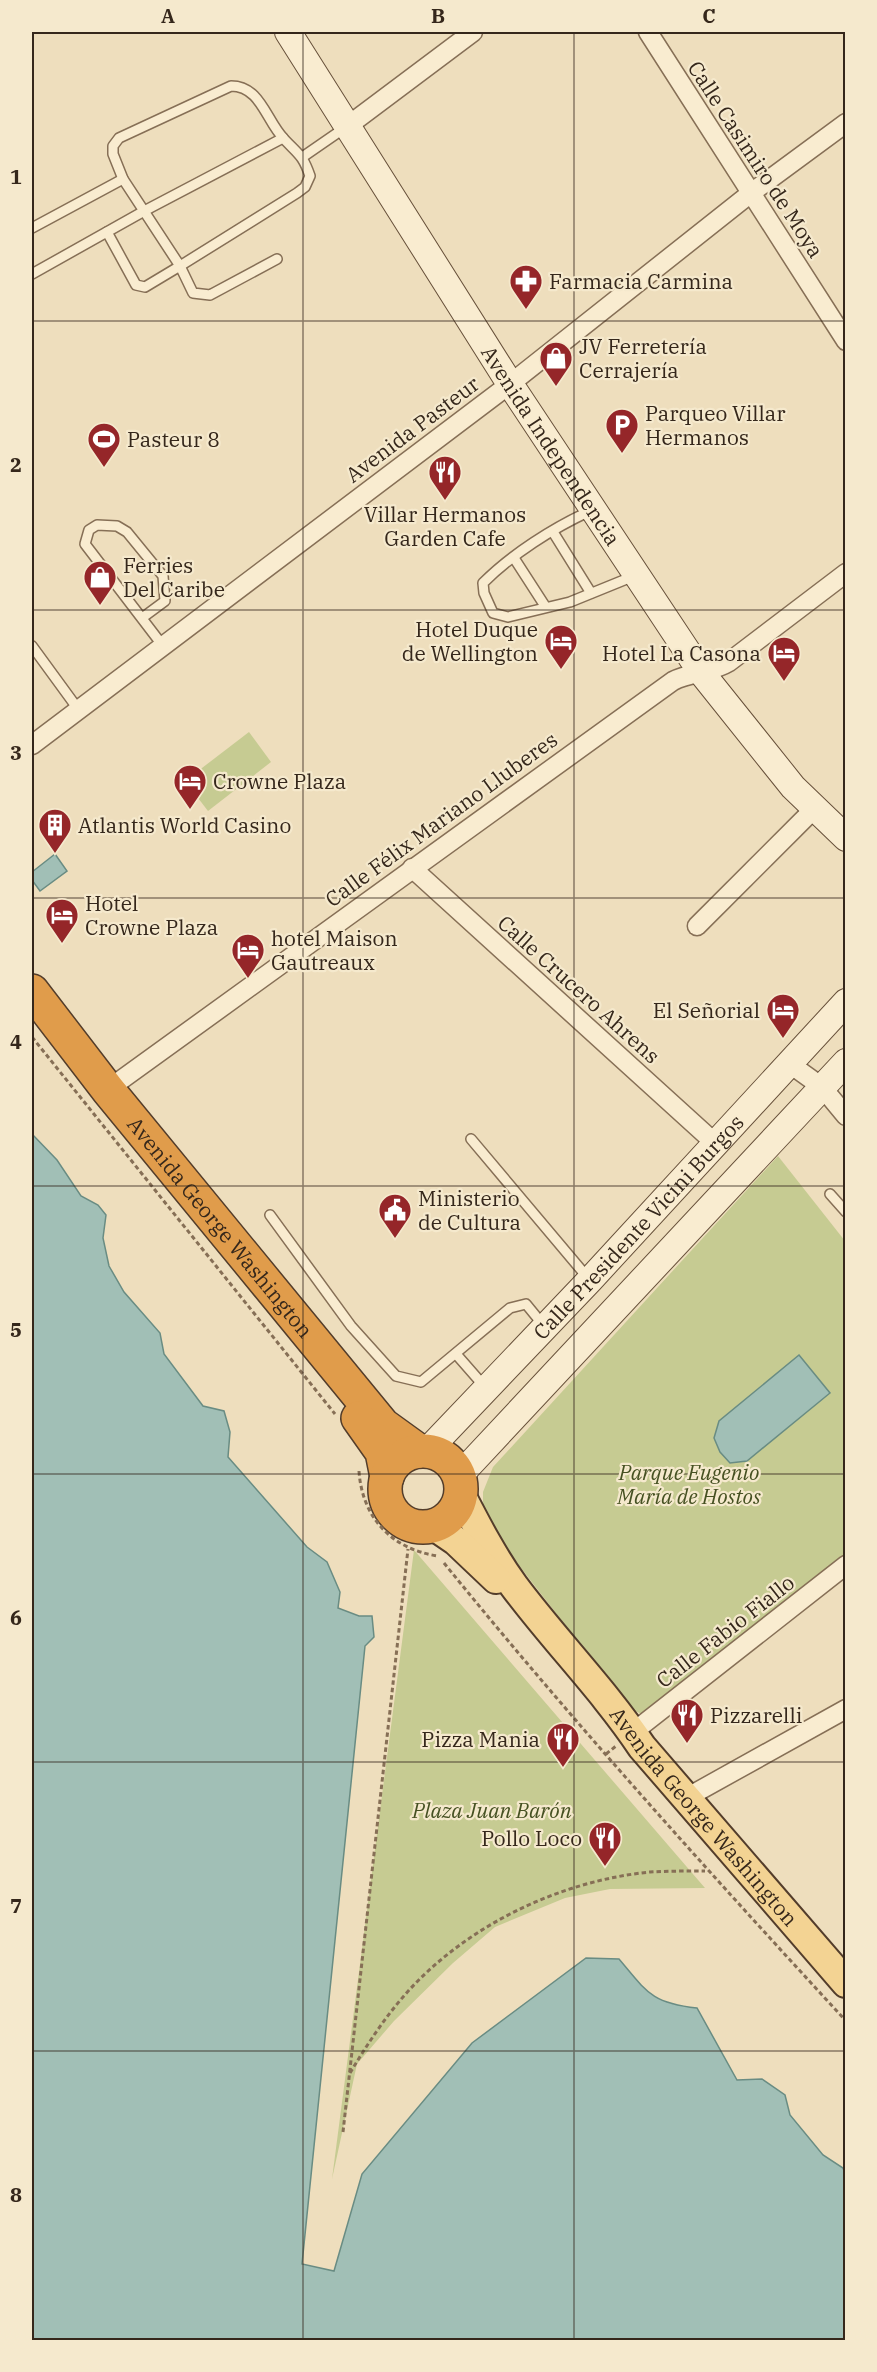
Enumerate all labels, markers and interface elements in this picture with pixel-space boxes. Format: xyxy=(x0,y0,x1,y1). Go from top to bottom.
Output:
text: A xyxy=(161,2,175,29)
text: B xyxy=(431,2,445,29)
text: C xyxy=(702,2,716,29)
street label: Calle Casimiro de Moya xyxy=(682,55,830,263)
text: 1 xyxy=(10,163,22,190)
pharmacy icon: Farmacia Carmina xyxy=(508,263,544,310)
place label: Farmacia Carmina xyxy=(549,267,733,295)
place label: JV Ferretería Cerrajería xyxy=(579,332,707,384)
street label: Avenida Independencia xyxy=(475,340,627,551)
shop icon: JV Ferretería Cerrajería xyxy=(538,340,574,387)
street label: Avenida Pasteur xyxy=(339,369,485,489)
place label: Parqueo Villar Hermanos xyxy=(645,399,786,451)
parking icon: Parqueo Villar Hermanos xyxy=(604,407,640,454)
sports icon: Pasteur 8 xyxy=(86,421,122,468)
place label: Pasteur 8 xyxy=(127,425,220,453)
text: 2 xyxy=(10,451,22,478)
restaurant icon: Villar Hermanos Garden Cafe xyxy=(427,454,463,501)
place label: Villar Hermanos Garden Cafe xyxy=(364,500,526,552)
place label: Ferries Del Caribe xyxy=(123,551,225,603)
shop icon: Ferries Del Caribe xyxy=(82,559,118,606)
place label: Hotel Duque de Wellington xyxy=(402,615,538,667)
hotel icon: Hotel Duque de Wellington xyxy=(543,623,579,670)
hotel icon: Hotel La Casona xyxy=(766,635,802,682)
place label: Hotel La Casona xyxy=(602,639,761,667)
street label: Calle Félix Mariano Lluberes xyxy=(319,725,563,913)
text: 3 xyxy=(10,739,22,766)
hotel icon: Crowne Plaza xyxy=(172,763,208,810)
place label: Crowne Plaza xyxy=(213,767,346,795)
building icon: Atlantis World Casino xyxy=(37,807,73,854)
place label: Atlantis World Casino xyxy=(78,811,291,839)
place label: Hotel Crowne Plaza xyxy=(85,889,218,941)
hotel icon: Hotel Crowne Plaza xyxy=(44,897,80,944)
street label: Calle Crucero Ahrens xyxy=(492,909,666,1069)
place label: hotel Maison Gautreaux xyxy=(271,924,398,976)
hotel icon: hotel Maison Gautreaux xyxy=(230,932,266,979)
hotel icon: El Señorial xyxy=(765,992,801,1039)
place label: El Señorial xyxy=(653,996,760,1024)
text: 4 xyxy=(10,1028,22,1055)
street label: Calle Presidente Vicini Burgos xyxy=(527,1108,750,1345)
street label: Avenida George Washington xyxy=(121,1110,320,1343)
place label: Ministerio de Cultura xyxy=(418,1184,521,1236)
public building icon: Ministerio de Cultura xyxy=(377,1192,413,1239)
text: 5 xyxy=(10,1316,22,1343)
park label: Parque Eugenio María de Hostos xyxy=(616,1458,761,1510)
street label: Calle Fabio Fiallo xyxy=(650,1568,800,1694)
text: 6 xyxy=(10,1604,22,1631)
restaurant icon: Pizzarelli xyxy=(669,1697,705,1744)
street label: Avenida George Washington xyxy=(604,1701,804,1932)
place label: Pizzarelli xyxy=(710,1701,802,1729)
restaurant icon: Pizza Mania xyxy=(545,1721,581,1768)
place label: Pizza Mania xyxy=(421,1725,540,1753)
park label: Plaza Juan Barón xyxy=(411,1796,572,1824)
restaurant icon: Pollo Loco xyxy=(587,1820,623,1867)
place label: Pollo Loco xyxy=(481,1824,582,1852)
text: 7 xyxy=(10,1892,22,1919)
text: 8 xyxy=(10,2181,22,2208)

